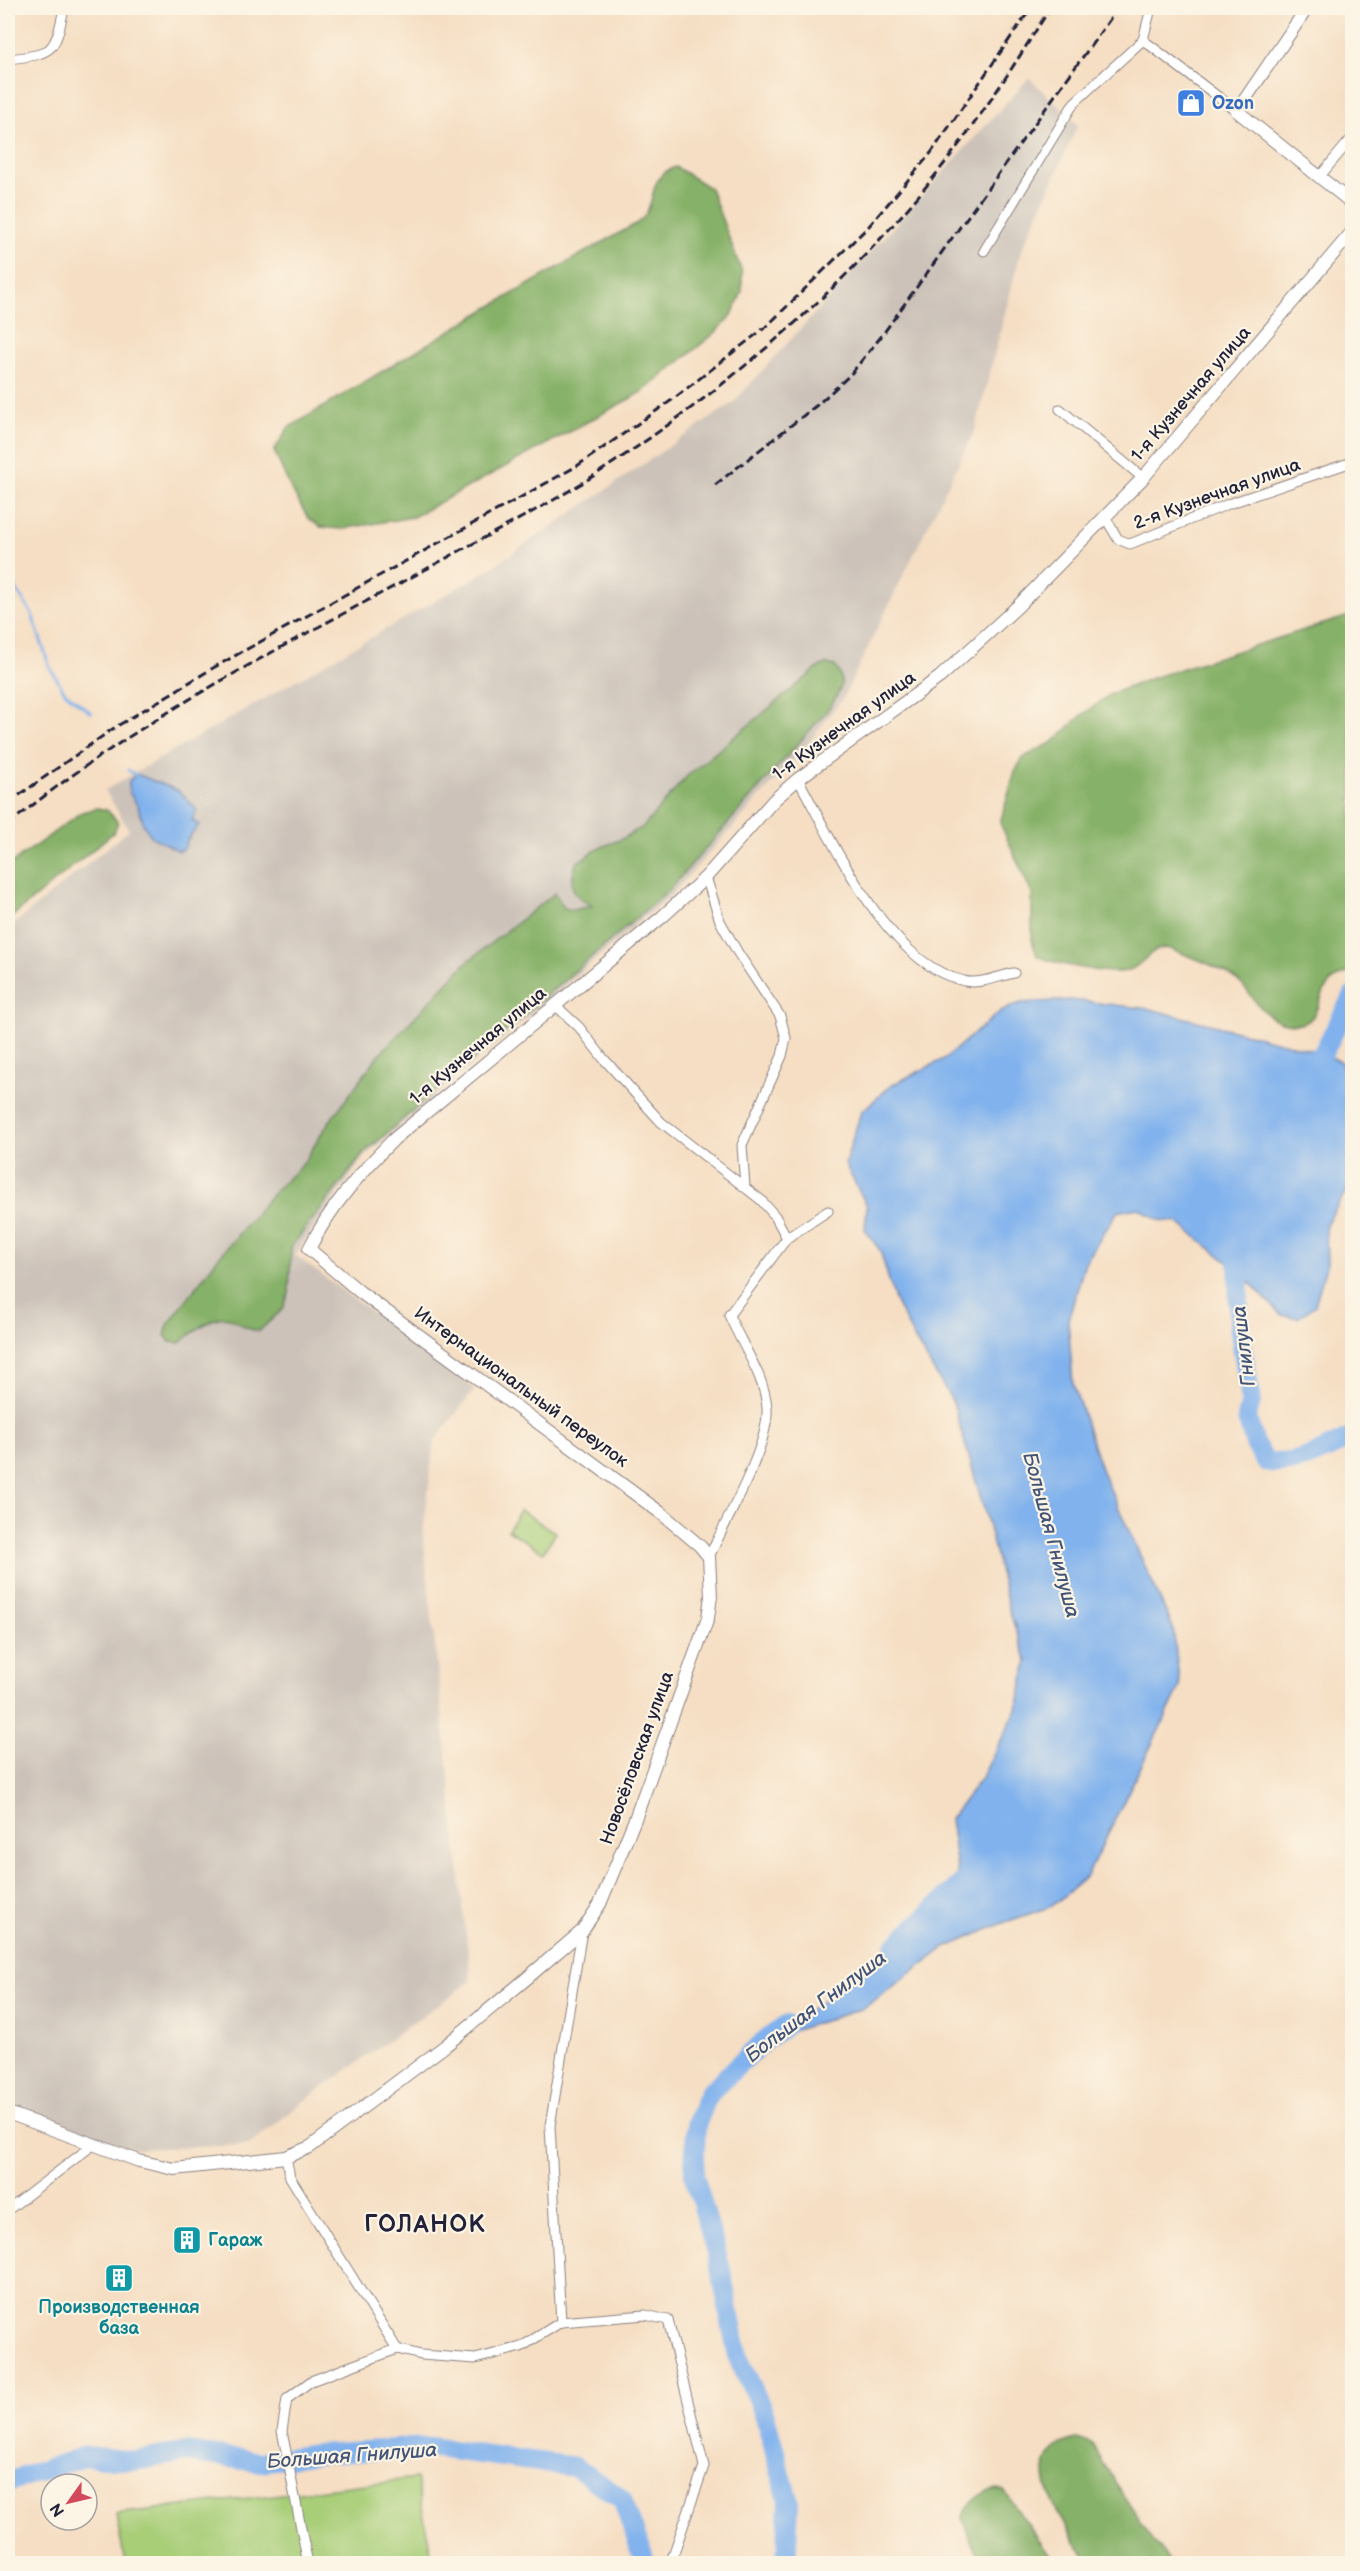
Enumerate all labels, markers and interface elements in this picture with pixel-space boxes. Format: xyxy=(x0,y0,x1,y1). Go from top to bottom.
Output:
shop icon: Ozon xyxy=(1175,87,1207,119)
place label: Ozon xyxy=(1212,93,1254,114)
street label: 1-я Кузнечная улица xyxy=(1127,322,1256,466)
street label: 2-я Кузнечная улица xyxy=(1131,454,1303,534)
street label: 1-я Кузнечная улица xyxy=(768,667,920,785)
street label: 1-я Кузнечная улица xyxy=(405,982,551,1109)
street label: Интернациональный переулок xyxy=(410,1302,632,1472)
water label: Гнилуша xyxy=(1227,1304,1261,1388)
water label: Большая Гнилуша xyxy=(1017,1449,1085,1621)
street label: Новосёловская улица xyxy=(596,1668,678,1847)
water label: Большая Гнилуша xyxy=(741,1946,891,2068)
district label: ГОЛАНОК xyxy=(364,2210,486,2239)
building icon: Гараж xyxy=(171,2224,203,2256)
place label: Гараж xyxy=(208,2230,263,2251)
building icon: Производственная база xyxy=(103,2262,135,2294)
place label: Производственная база xyxy=(38,2297,200,2339)
water label: Большая Гнилуша xyxy=(266,2438,438,2474)
north arrow xyxy=(39,2472,99,2532)
text: N xyxy=(47,2499,69,2520)

